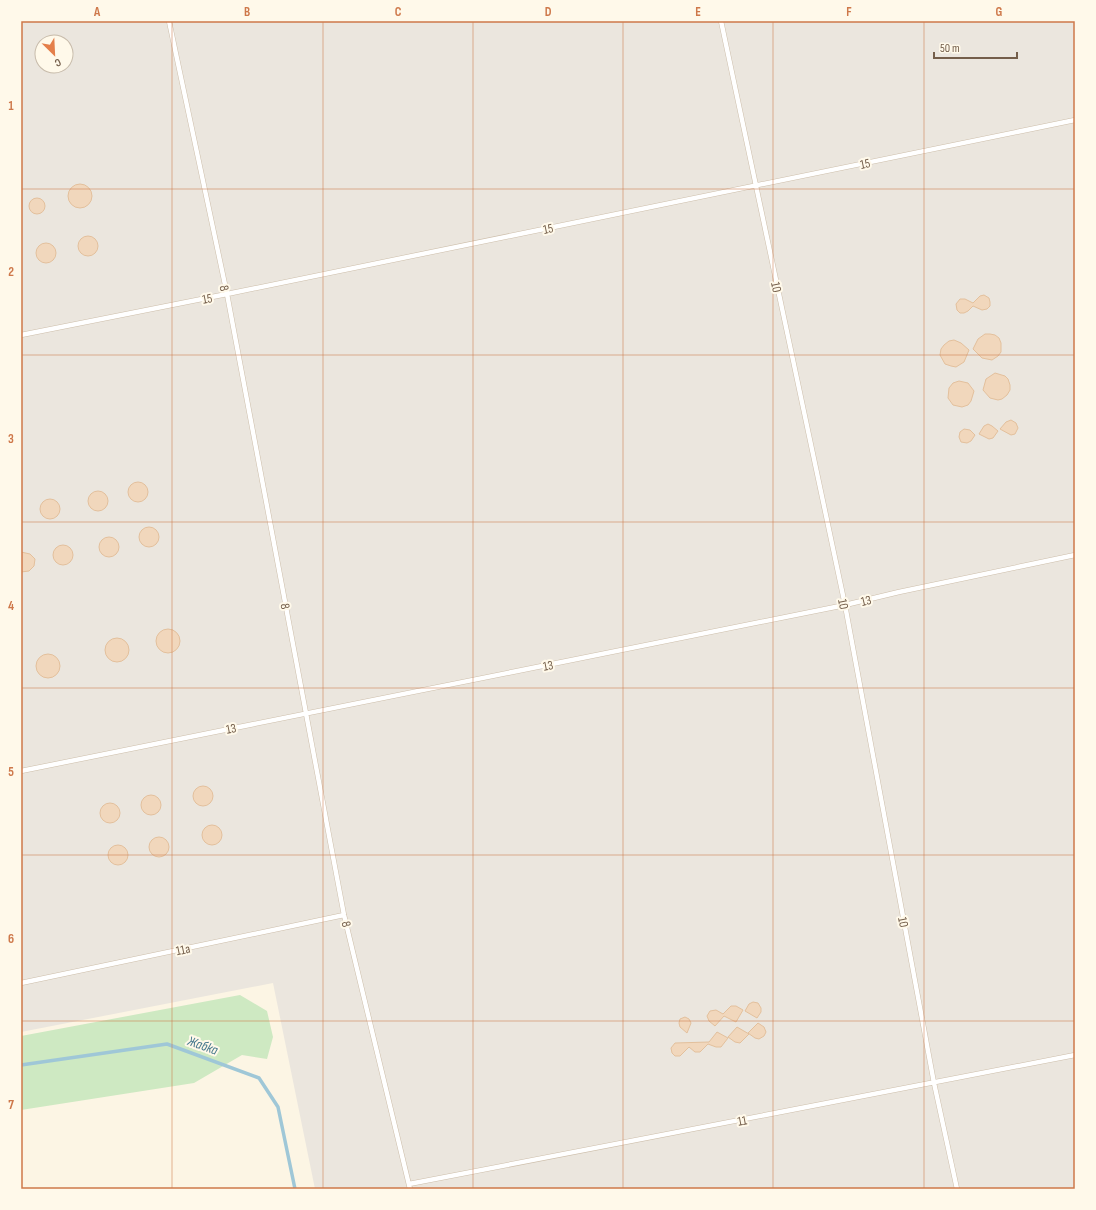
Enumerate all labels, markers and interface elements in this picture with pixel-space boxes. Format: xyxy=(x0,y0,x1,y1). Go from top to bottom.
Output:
text: A xyxy=(93,4,101,20)
text: B xyxy=(244,4,250,20)
text: C xyxy=(395,4,402,20)
text: D xyxy=(545,4,552,20)
text: E xyxy=(695,4,701,20)
text: F xyxy=(846,4,852,20)
text: G xyxy=(996,4,1003,20)
north arrow xyxy=(34,34,74,74)
scale bar xyxy=(934,34,1017,60)
text: 50 m xyxy=(940,41,960,56)
text: С xyxy=(52,56,63,70)
text: 1 xyxy=(8,98,14,114)
street label: 15 xyxy=(859,155,872,173)
street label: 15 xyxy=(542,220,555,238)
text: 2 xyxy=(8,264,14,280)
street label: 10 xyxy=(767,280,785,294)
street label: 8 xyxy=(216,284,233,293)
street label: 15 xyxy=(201,290,214,308)
text: 3 xyxy=(8,431,14,447)
street label: 13 xyxy=(859,592,873,610)
text: 4 xyxy=(8,598,14,614)
street label: 10 xyxy=(834,598,852,611)
street label: 8 xyxy=(277,602,293,611)
street label: 13 xyxy=(542,657,555,675)
street label: 13 xyxy=(225,720,238,738)
text: 5 xyxy=(8,764,14,780)
street label: 10 xyxy=(894,916,912,929)
street label: 8 xyxy=(338,920,355,929)
text: 6 xyxy=(8,931,14,947)
street label: 11a xyxy=(175,941,192,959)
water label: Жабка xyxy=(184,1032,221,1059)
text: 7 xyxy=(8,1097,14,1113)
street label: 11 xyxy=(736,1112,749,1130)

